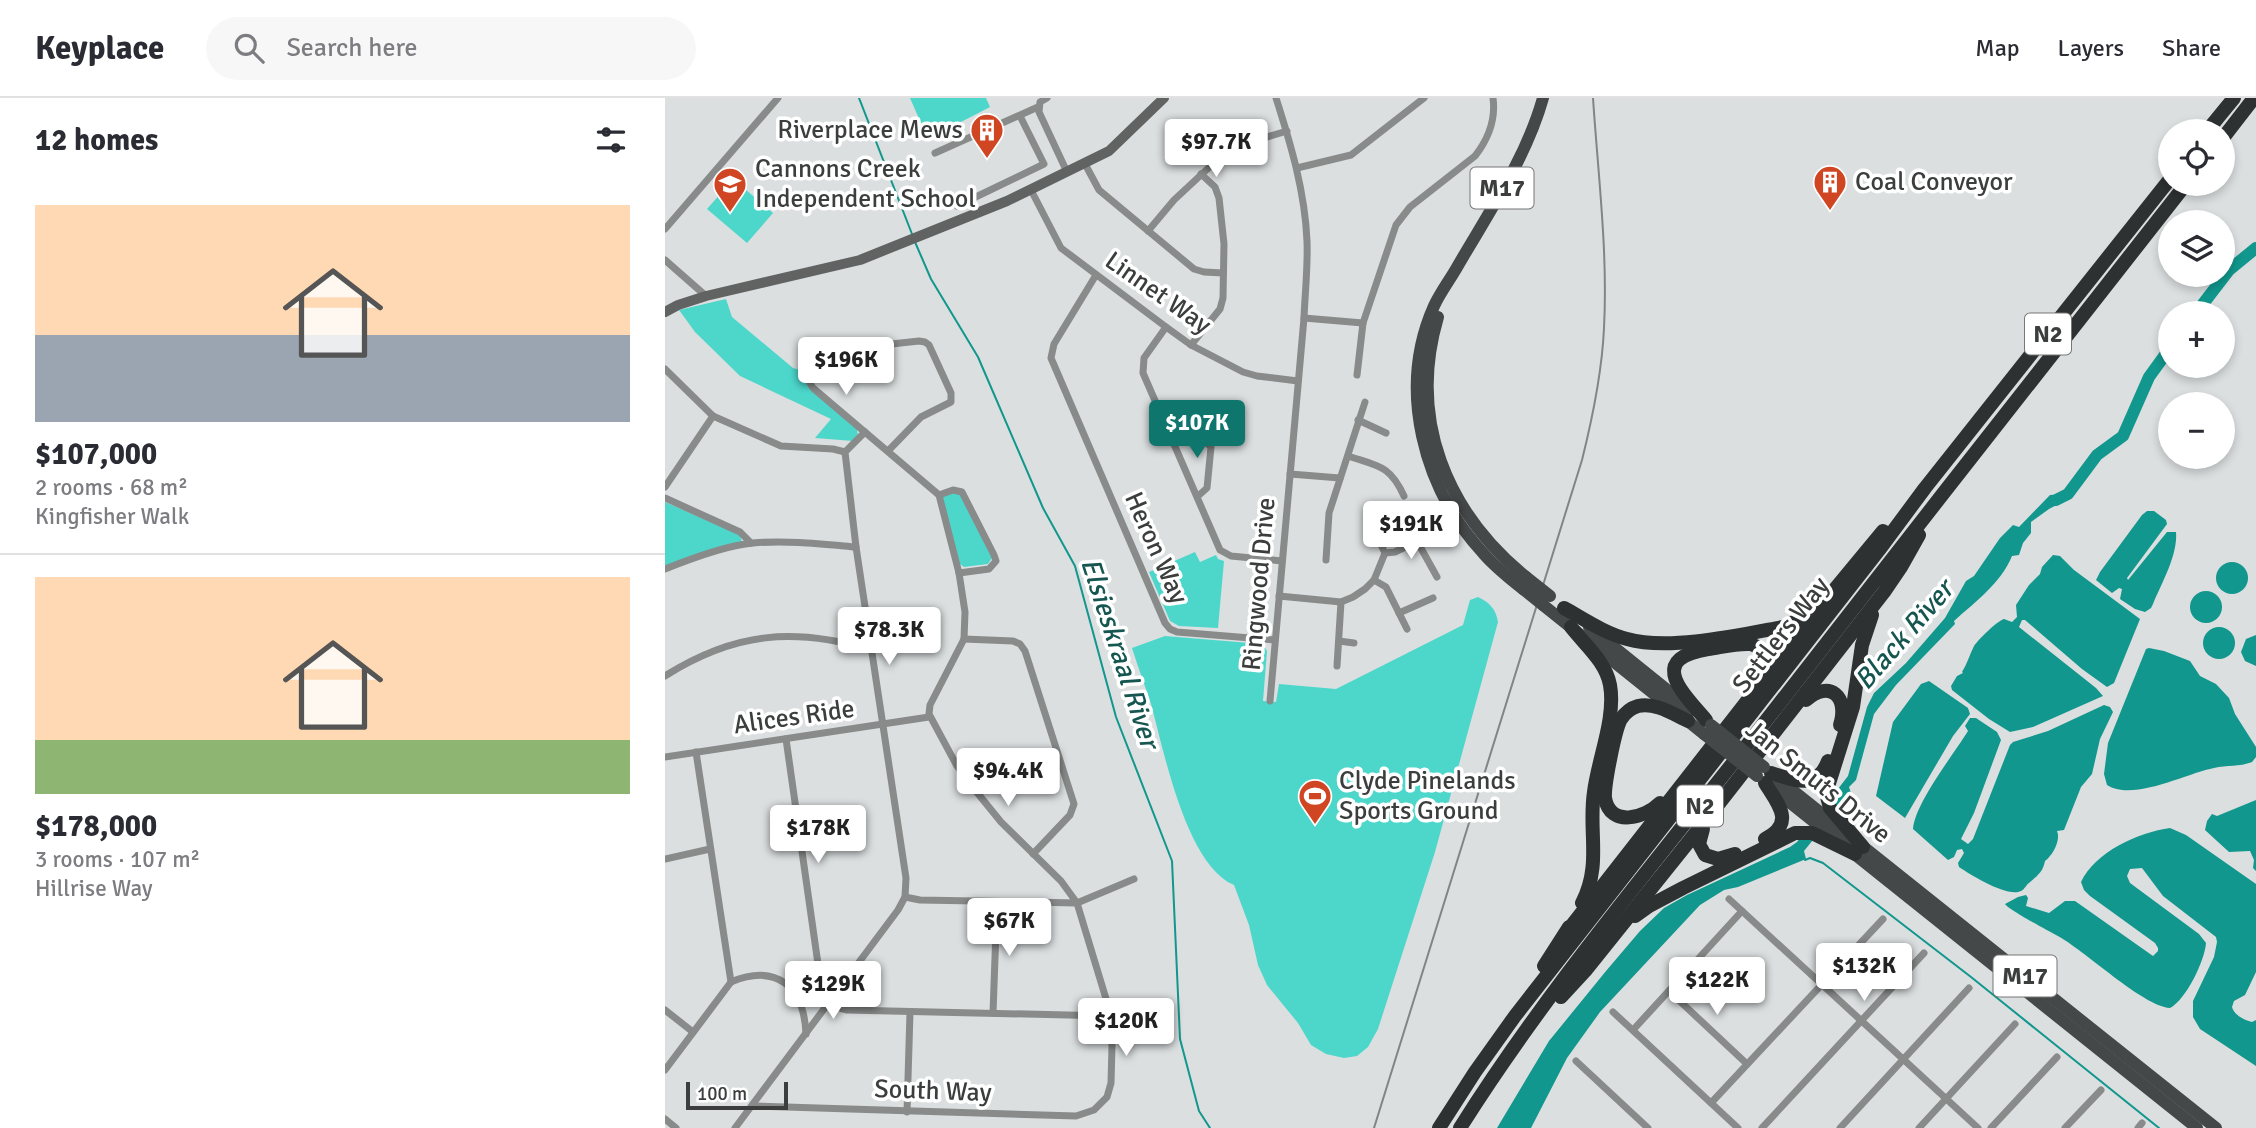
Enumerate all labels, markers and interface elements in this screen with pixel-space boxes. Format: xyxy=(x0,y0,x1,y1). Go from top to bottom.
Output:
search box xyxy=(206,17,696,80)
text: Keyplace xyxy=(35,28,164,69)
icon: search xyxy=(230,29,268,67)
text: Search here xyxy=(286,32,418,64)
text: Map xyxy=(1975,33,2020,63)
text: Layers xyxy=(2058,33,2124,63)
text: Share xyxy=(2162,33,2221,63)
building icon: Riverplace Mews xyxy=(968,111,1006,160)
place label: Riverplace Mews xyxy=(777,114,963,146)
map controls xyxy=(2158,119,2235,469)
button: locate xyxy=(2158,119,2235,196)
pin: $97.7K xyxy=(1159,120,1273,179)
icon: filters xyxy=(592,121,630,159)
text: 12 homes xyxy=(35,122,158,159)
text: $97.7K xyxy=(1181,127,1251,156)
place label: Cannons Creek Independent School xyxy=(755,153,976,215)
building icon: Coal Conveyor xyxy=(1811,163,1849,212)
school or university icon: Cannons Creek Independent School xyxy=(711,165,749,214)
place label: Coal Conveyor xyxy=(1855,166,2013,198)
road number: M17 xyxy=(1471,168,1533,208)
button: layers xyxy=(2158,210,2235,287)
street label: Linnet Way xyxy=(1099,245,1217,341)
icon: home xyxy=(270,250,396,376)
button: + xyxy=(2158,301,2235,378)
road number: N2 xyxy=(2025,314,2071,354)
pin: $196K xyxy=(797,338,895,397)
text: $196K xyxy=(814,345,878,374)
button: − xyxy=(2158,392,2235,469)
pin: $107K xyxy=(1148,400,1246,460)
text: $107K xyxy=(1165,408,1229,437)
text: $107,000 xyxy=(35,436,157,473)
text: 2 rooms · 68 m² xyxy=(35,473,188,502)
street label: Heron Way xyxy=(1117,487,1195,609)
street label: Ringwood Drive xyxy=(1235,496,1283,672)
text: Kingfisher Walk xyxy=(35,502,189,531)
pin: $191K xyxy=(1362,502,1460,561)
text: $191K xyxy=(1379,509,1443,538)
water label: Elsieskraal River xyxy=(1073,554,1168,756)
street label: Settlers Way xyxy=(1726,570,1836,700)
water label: Black River xyxy=(1847,571,1963,697)
pin: $78.3K xyxy=(832,608,946,667)
text: $78.3K xyxy=(854,615,924,644)
icon: home xyxy=(270,622,396,748)
street label: Alices Ride xyxy=(731,693,857,741)
street label: Jan Smuts Drive xyxy=(1739,714,1897,850)
pin: $94.4K xyxy=(951,748,1065,808)
text: $94.4K xyxy=(973,756,1043,785)
place label: Clyde Pinelands Sports Ground xyxy=(1339,765,1516,827)
sports icon: Clyde Pinelands Sports Ground xyxy=(1296,777,1334,826)
road number: N2 xyxy=(1677,786,1723,826)
pin: $178K xyxy=(769,806,867,865)
text: $178,000 xyxy=(35,808,157,845)
text: $178K xyxy=(786,813,850,842)
text: 3 rooms · 107 m² xyxy=(35,845,200,874)
text: Hillrise Way xyxy=(35,874,153,903)
pin: $67K xyxy=(968,898,1050,958)
text: $67K xyxy=(983,906,1035,935)
pin: $132K xyxy=(1815,944,1913,1003)
text: $132K xyxy=(1832,951,1896,980)
road number: M17 xyxy=(1993,956,2057,996)
pin: $122K xyxy=(1668,958,1766,1017)
pin: $129K xyxy=(784,962,882,1021)
text: $122K xyxy=(1685,965,1749,994)
text: $129K xyxy=(801,969,865,998)
pin: $120K xyxy=(1077,998,1175,1058)
text: $120K xyxy=(1094,1006,1158,1035)
street label: South Way xyxy=(874,1073,992,1109)
scale bar xyxy=(686,1079,787,1111)
text: 100 m xyxy=(697,1082,747,1106)

